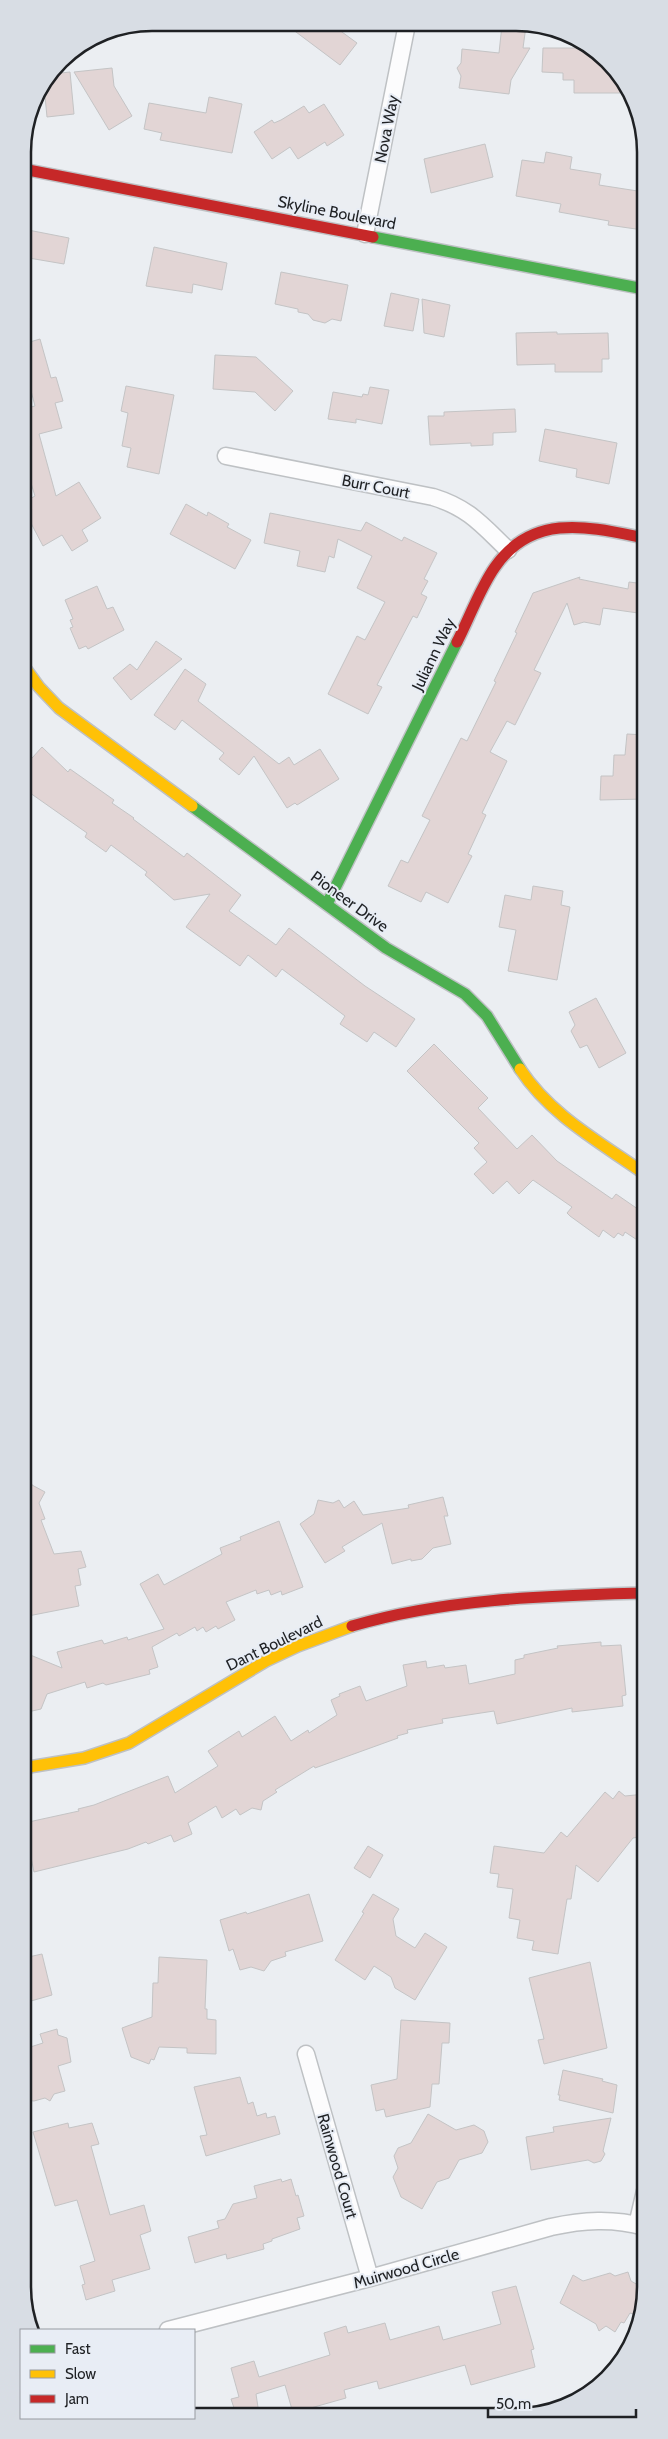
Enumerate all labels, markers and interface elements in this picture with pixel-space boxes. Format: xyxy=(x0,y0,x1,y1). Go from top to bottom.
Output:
street label: Nova Way xyxy=(371,94,402,165)
street label: Skyline Boulevard xyxy=(276,192,398,233)
street label: Burr Court xyxy=(340,471,412,502)
street label: Juliann Way xyxy=(407,615,459,695)
street label: Pioneer Drive xyxy=(307,867,392,936)
street label: Dant Boulevard xyxy=(223,1612,325,1675)
street label: Rainwood Court xyxy=(313,2111,362,2221)
street label: Muirwood Circle xyxy=(351,2244,461,2293)
legend xyxy=(20,2329,195,2419)
text: Fast xyxy=(65,2340,90,2358)
text: Slow xyxy=(65,2365,96,2383)
scale bar xyxy=(488,2386,636,2418)
text: Jam xyxy=(64,2390,89,2408)
text: 50 m xyxy=(496,2395,531,2413)

